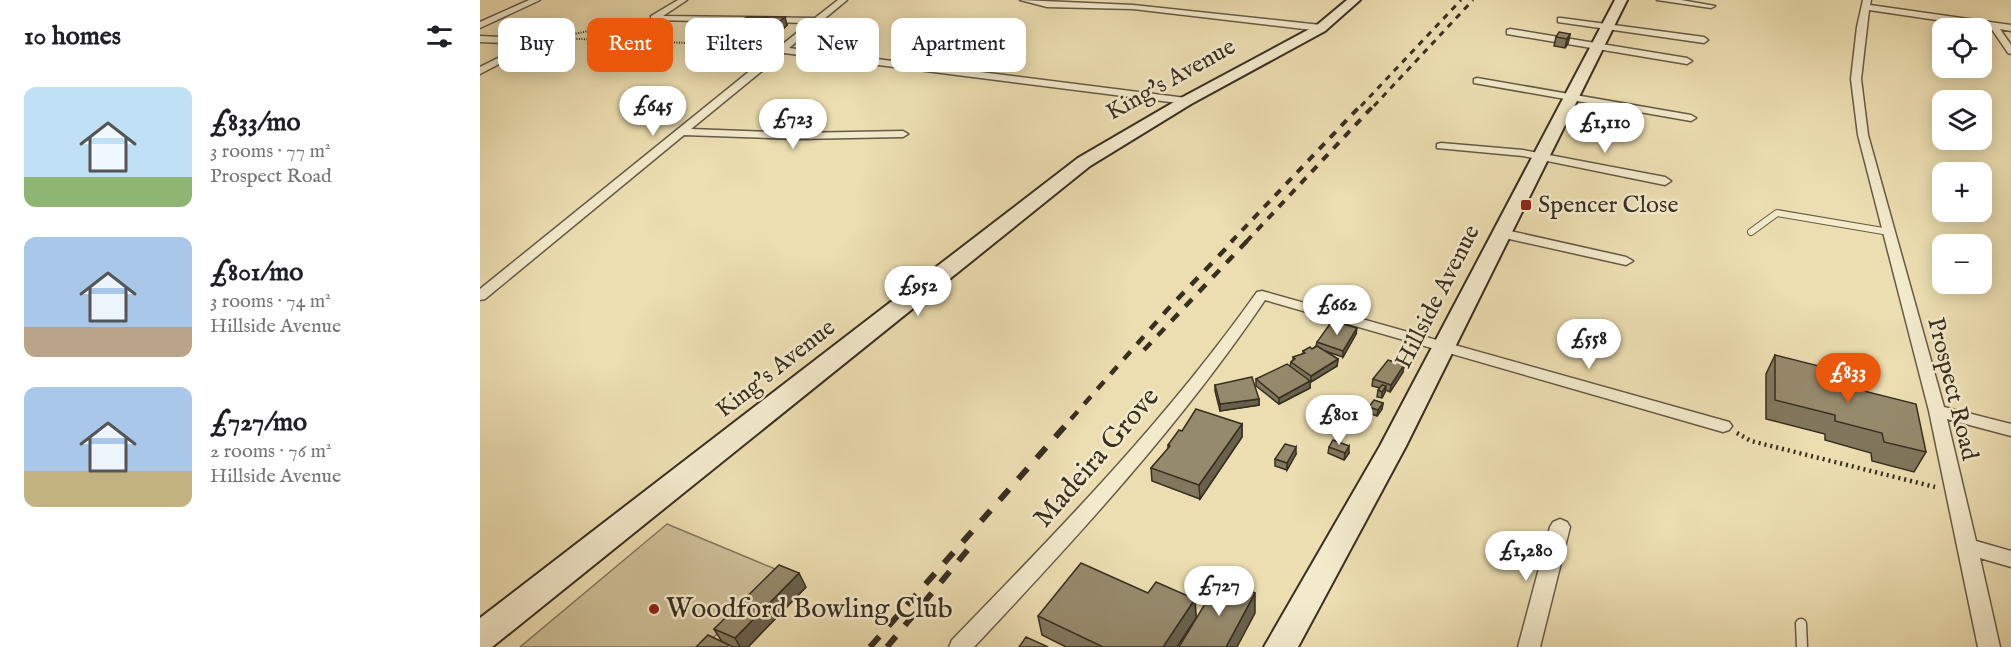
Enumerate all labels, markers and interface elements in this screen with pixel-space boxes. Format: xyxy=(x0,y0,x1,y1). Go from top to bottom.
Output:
chip: Buy xyxy=(498,18,575,72)
chip: Rent xyxy=(587,18,673,72)
chip: Filters xyxy=(685,18,784,72)
chip: New xyxy=(796,18,879,72)
chip: Apartment xyxy=(891,18,1026,72)
map controls xyxy=(1932,18,1992,294)
button: locate xyxy=(1932,18,1992,78)
text: 10 homes xyxy=(24,20,121,53)
icon: filters xyxy=(423,20,456,53)
street label: King's Avenue xyxy=(1101,32,1241,128)
pin: £645 xyxy=(617,86,689,137)
button: layers xyxy=(1932,90,1992,150)
text: £645 xyxy=(633,93,673,118)
pin: £723 xyxy=(757,99,829,150)
pin: £1,110 xyxy=(1556,103,1654,154)
text: £833/mo xyxy=(210,106,300,139)
text: £723 xyxy=(773,106,813,131)
text: £1,110 xyxy=(1579,110,1631,135)
icon: home xyxy=(72,111,144,183)
text: 3 rooms · 77 m² xyxy=(210,139,330,164)
button: + xyxy=(1932,162,1992,222)
text: Prospect Road xyxy=(210,164,332,189)
place label: Spencer Close xyxy=(1538,190,1678,221)
marker: Spencer Close xyxy=(1519,198,1533,212)
street label: Hillside Avenue xyxy=(1388,220,1488,374)
button: − xyxy=(1932,234,1992,294)
text: £801/mo xyxy=(210,256,303,289)
icon: home xyxy=(72,261,144,333)
pin: £952 xyxy=(882,266,954,317)
text: £952 xyxy=(898,273,938,298)
pin: £662 xyxy=(1301,285,1373,336)
text: 3 rooms · 74 m² xyxy=(210,289,331,314)
text: £662 xyxy=(1317,292,1357,317)
street label: King's Avenue xyxy=(710,313,842,425)
text: Hillside Avenue xyxy=(210,314,341,339)
street label: Prospect Road xyxy=(1919,314,1985,464)
pin: £558 xyxy=(1553,319,1625,370)
text: £558 xyxy=(1571,326,1607,351)
pin: £833 xyxy=(1812,353,1884,404)
text: £833 xyxy=(1830,360,1866,385)
street label: Madeira Grove xyxy=(1026,380,1168,535)
pin: £801 xyxy=(1303,395,1375,446)
text: £801 xyxy=(1320,402,1358,427)
text: £727/mo xyxy=(210,406,307,439)
icon: home xyxy=(72,411,144,483)
text: 2 rooms · 76 m² xyxy=(210,439,331,464)
text: Hillside Avenue xyxy=(210,464,341,489)
pin: £1,280 xyxy=(1477,531,1575,582)
text: £1,280 xyxy=(1499,538,1553,563)
pin: £727 xyxy=(1183,566,1255,617)
text: £727 xyxy=(1198,573,1240,598)
place label: Woodford Bowling Club xyxy=(666,592,953,627)
marker: Woodford Bowling Club xyxy=(647,602,661,616)

